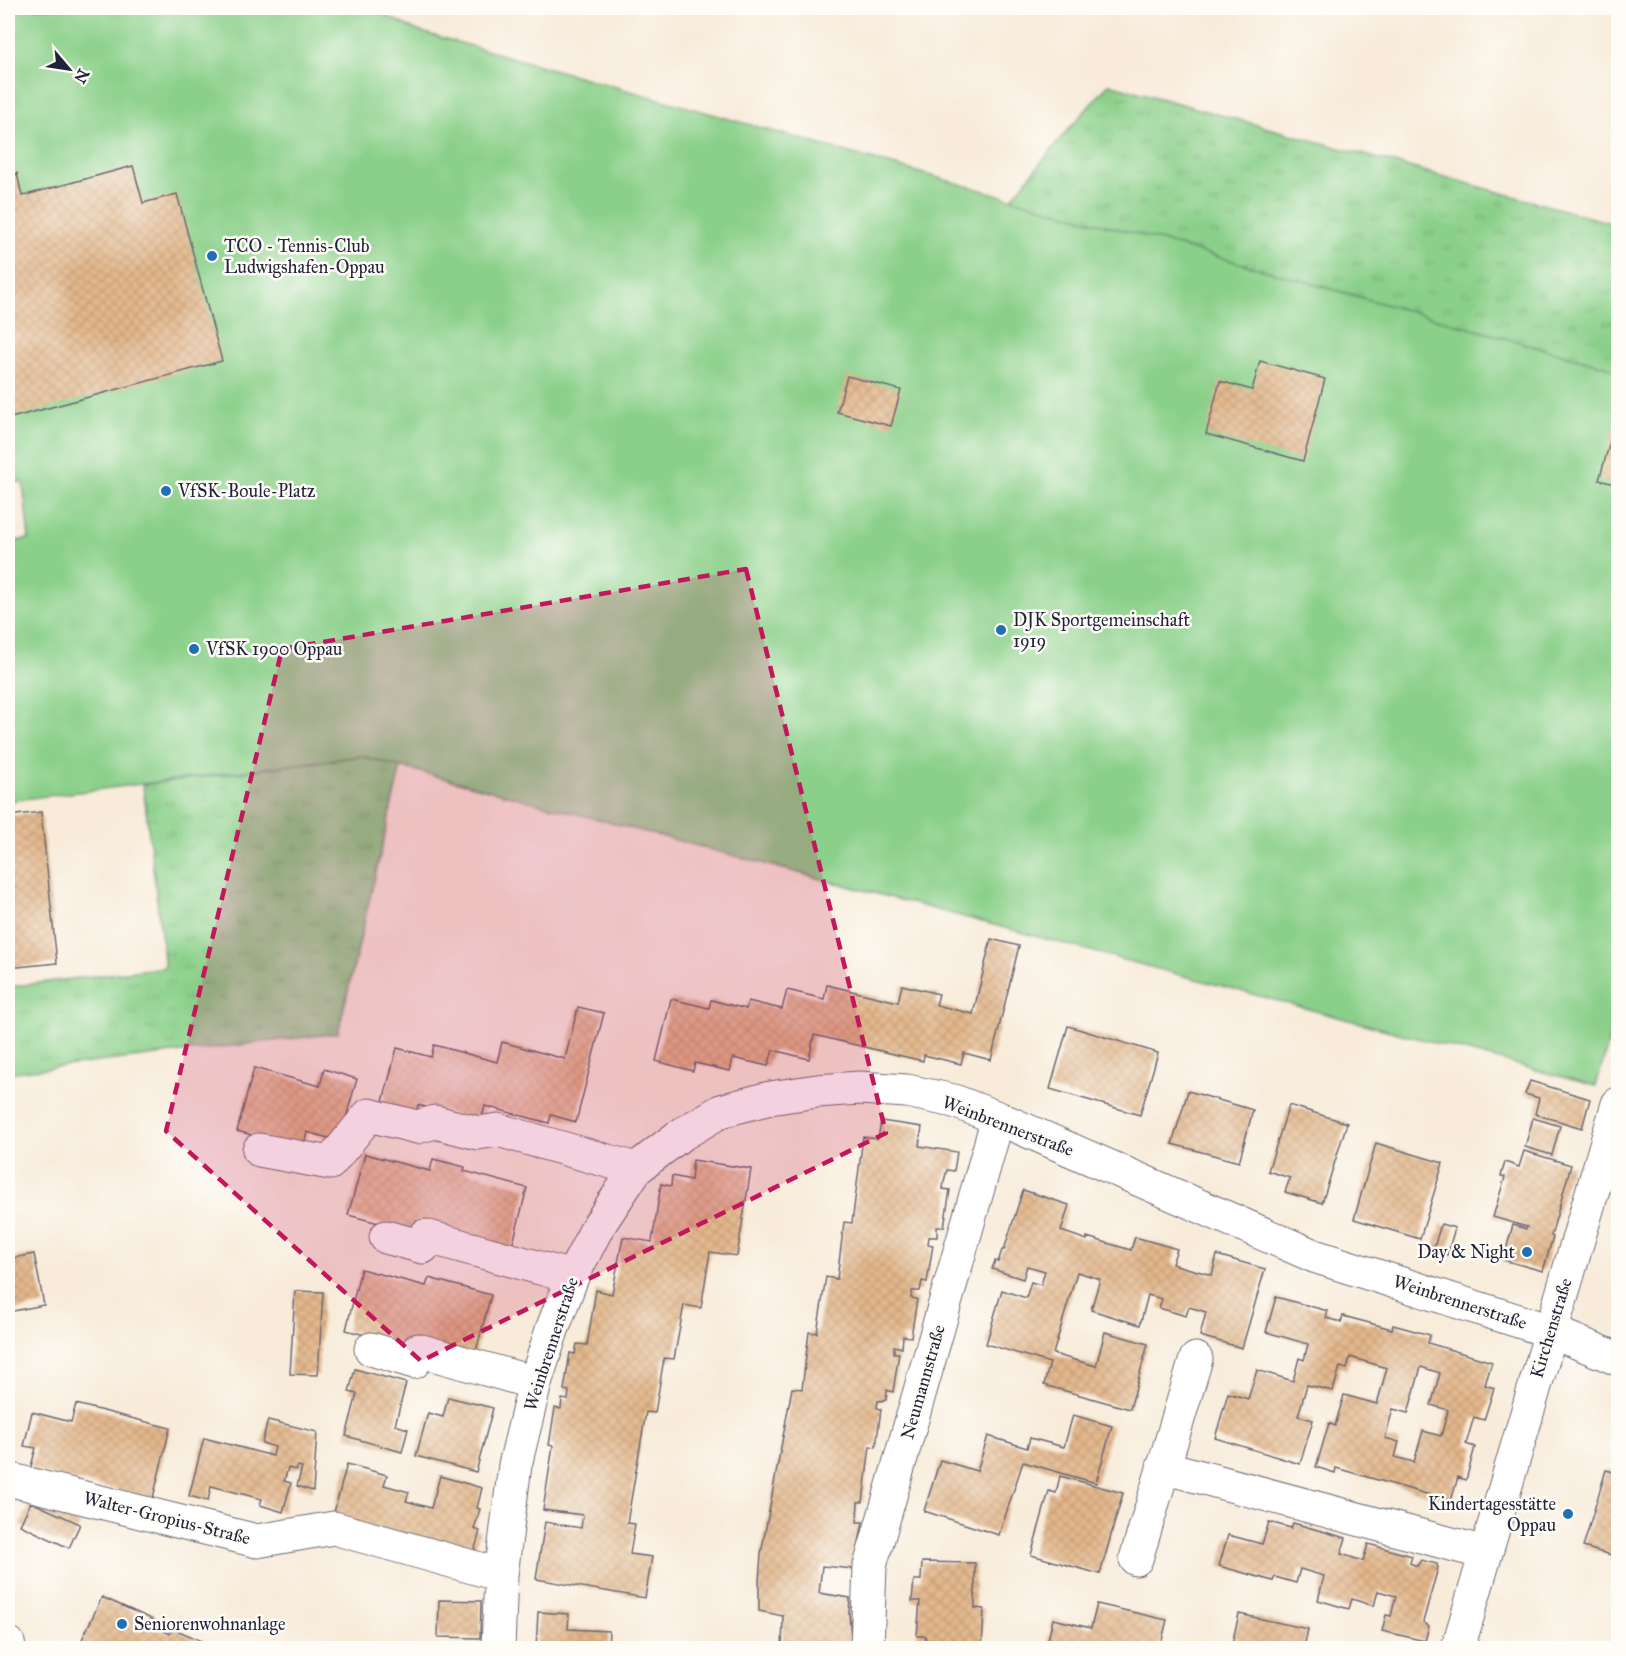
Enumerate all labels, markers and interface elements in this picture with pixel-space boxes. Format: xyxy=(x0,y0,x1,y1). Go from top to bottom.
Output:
north arrow xyxy=(39,39,99,99)
text: N xyxy=(70,65,93,87)
place label: TCO - Tennis-Club Ludwigshafen-Oppau xyxy=(224,235,385,279)
marker: TCO - Tennis-Club Ludwigshafen-Oppau xyxy=(205,249,219,263)
place label: VfSK-Boule-Platz xyxy=(177,480,315,502)
marker: VfSK-Boule-Platz xyxy=(159,484,173,498)
place label: DJK Sportgemeinschaft 1919 xyxy=(1013,609,1190,652)
marker: DJK Sportgemeinschaft 1919 xyxy=(994,623,1008,637)
place label: VfSK 1900 Oppau xyxy=(205,638,343,660)
marker: VfSK 1900 Oppau xyxy=(187,642,201,656)
street label: Weinbrennerstraße xyxy=(939,1091,1077,1161)
place label: Day & Night xyxy=(1417,1241,1516,1264)
marker: Day & Night xyxy=(1520,1245,1534,1259)
street label: Weinbrennerstraße xyxy=(1390,1270,1530,1334)
street label: Weinbrennerstraße xyxy=(519,1274,583,1414)
street label: Kirchenstraße xyxy=(1525,1275,1577,1381)
street label: Neumannstraße xyxy=(896,1322,950,1442)
street label: Walter-Gropius-Straße xyxy=(81,1487,253,1549)
place label: Kindertagesstätte Oppau xyxy=(1428,1493,1556,1536)
marker: Kindertagesstätte Oppau xyxy=(1561,1507,1575,1521)
place label: Seniorenwohnanlage xyxy=(134,1613,286,1636)
marker: Seniorenwohnanlage xyxy=(115,1617,129,1631)

